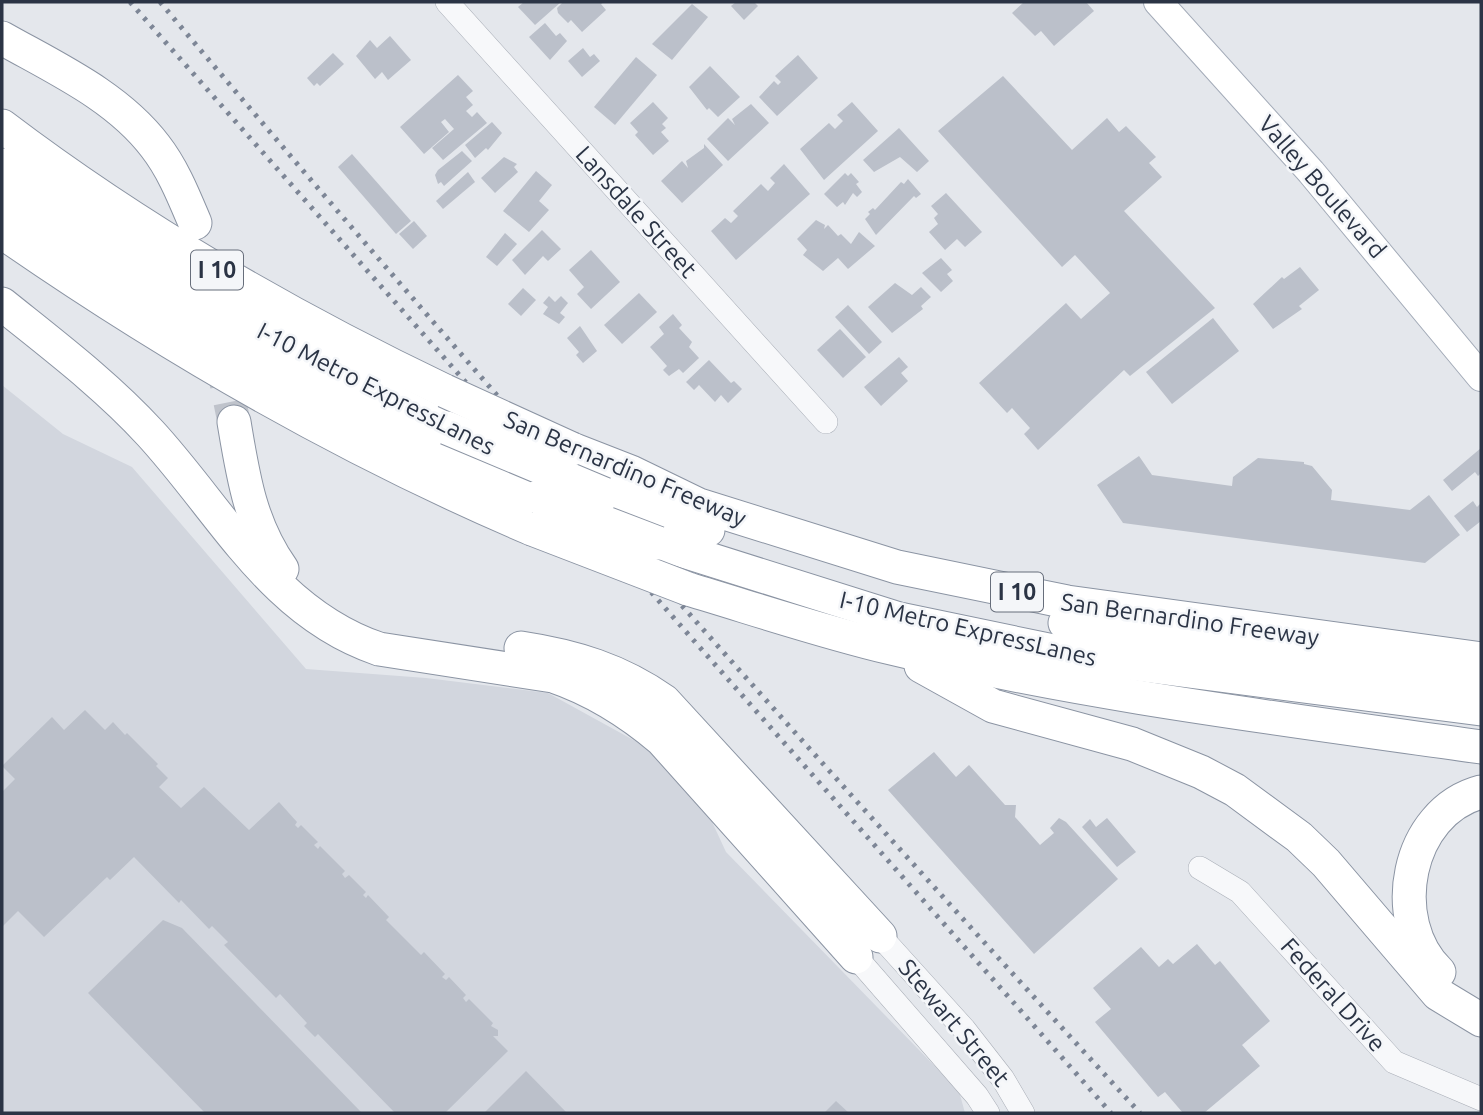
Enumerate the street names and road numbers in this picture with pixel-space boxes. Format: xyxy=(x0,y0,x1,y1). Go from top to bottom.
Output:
street label: Valley Boulevard xyxy=(1253,110,1392,263)
street label: Lansdale Street xyxy=(570,141,703,283)
road number: I 10 xyxy=(191,250,243,290)
street label: I-10 Metro ExpressLanes xyxy=(253,317,499,460)
street label: San Bernardino Freeway xyxy=(500,405,751,532)
road number: I 10 xyxy=(991,572,1043,612)
street label: I-10 Metro ExpressLanes xyxy=(837,586,1099,671)
street label: San Bernardino Freeway xyxy=(1059,588,1321,651)
street label: Federal Drive xyxy=(1275,932,1391,1057)
street label: Stewart Street xyxy=(894,954,1016,1092)

